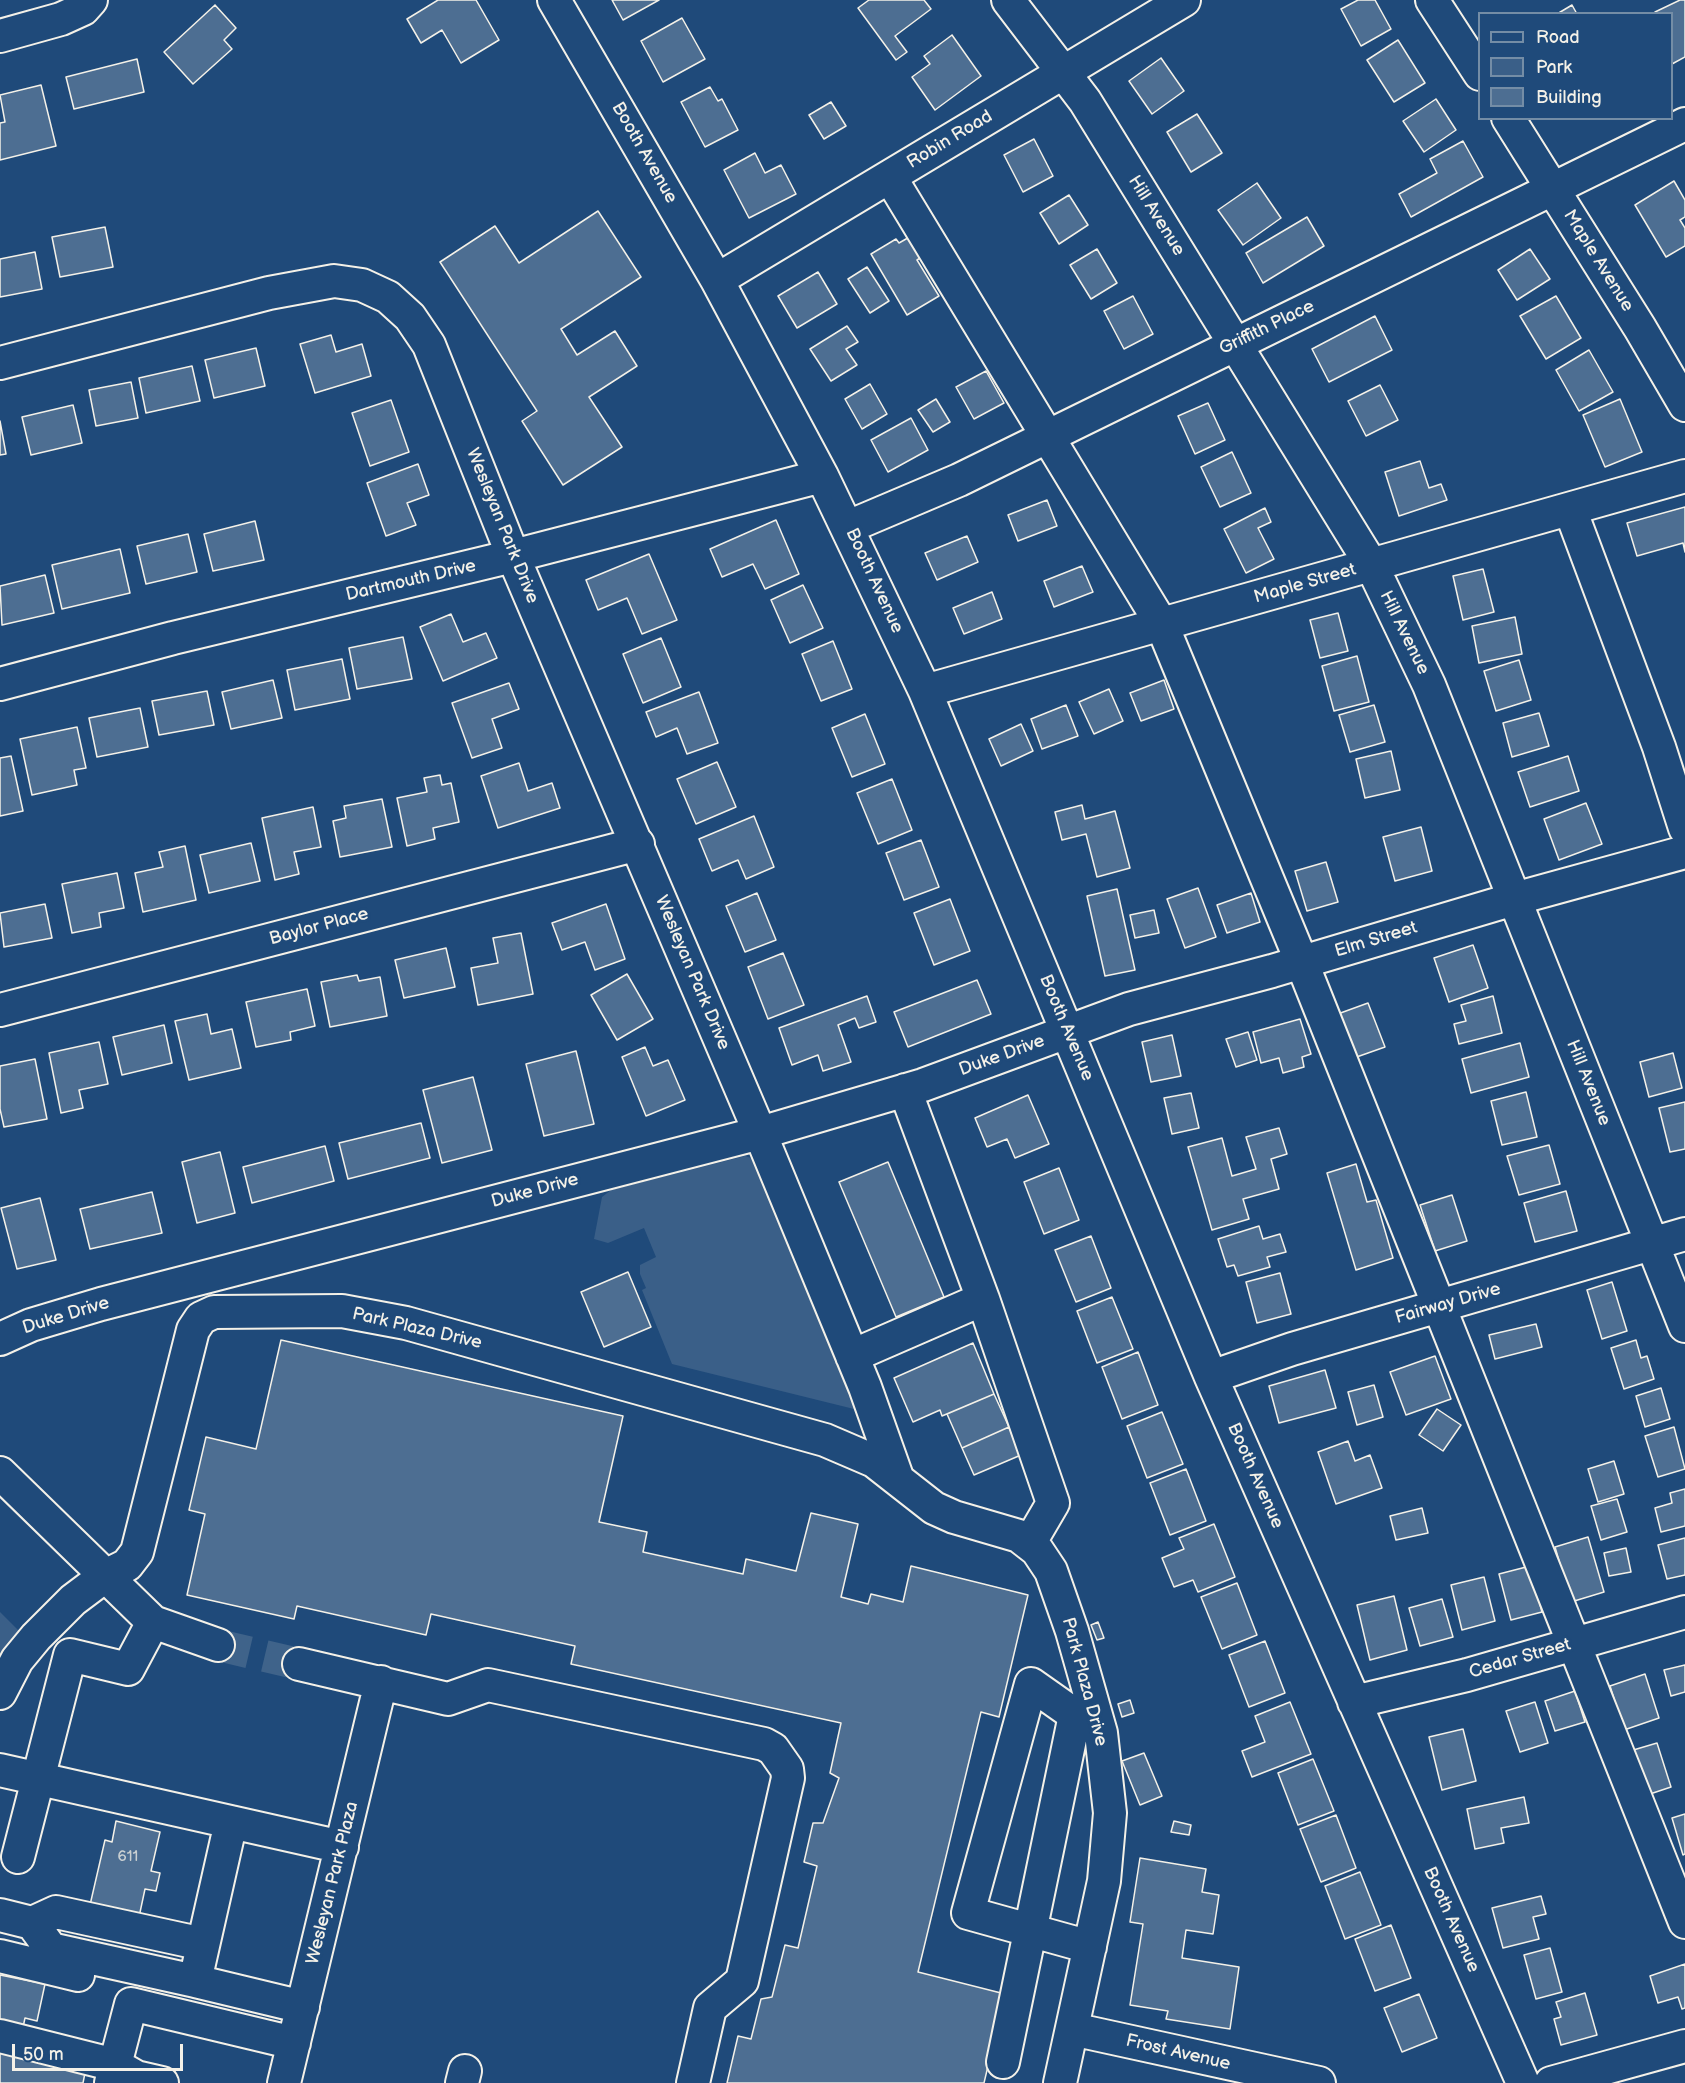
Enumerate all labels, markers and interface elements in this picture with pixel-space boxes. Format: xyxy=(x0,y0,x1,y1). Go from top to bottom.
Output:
legend xyxy=(1478,12,1673,120)
text: Road xyxy=(1536,27,1580,48)
text: Park xyxy=(1536,57,1572,78)
text: Building xyxy=(1536,87,1602,108)
street label: Booth Avenue xyxy=(606,99,682,207)
street label: Robin Road xyxy=(903,106,997,174)
street label: Hill Avenue xyxy=(1123,172,1189,260)
street label: Maple Avenue xyxy=(1558,206,1638,316)
street label: Griffith Place xyxy=(1216,296,1318,360)
street label: Wesleyan Park Drive xyxy=(461,445,543,607)
street label: Booth Avenue xyxy=(840,525,908,637)
street label: Dartmouth Drive xyxy=(344,556,478,606)
street label: Maple Street xyxy=(1252,559,1358,609)
street label: Hill Avenue xyxy=(1374,588,1434,678)
street label: Wesleyan Park Drive xyxy=(650,893,734,1053)
street label: Baylor Place xyxy=(267,903,371,951)
street label: Elm Street xyxy=(1332,917,1420,963)
street label: Booth Avenue xyxy=(1034,972,1098,1084)
street label: Duke Drive xyxy=(956,1031,1048,1081)
street label: Hill Avenue xyxy=(1561,1037,1615,1129)
street label: Duke Drive xyxy=(489,1169,581,1213)
street label: Fairway Drive xyxy=(1393,1279,1503,1329)
street label: Duke Drive xyxy=(20,1293,112,1339)
street label: Park Plaza Drive xyxy=(350,1304,484,1354)
street label: Booth Avenue xyxy=(1222,1420,1288,1532)
street label: Park Plaza Drive xyxy=(1056,1615,1112,1749)
street label: Cedar Street xyxy=(1467,1634,1573,1684)
street label: Wesleyan Park Plaza xyxy=(302,1799,364,1967)
house number: 611 xyxy=(118,1848,138,1866)
street label: Booth Avenue xyxy=(1418,1864,1484,1976)
street label: Frost Avenue xyxy=(1124,2030,1232,2076)
scale bar xyxy=(15,2032,186,2070)
text: 50 m xyxy=(23,2044,64,2065)

